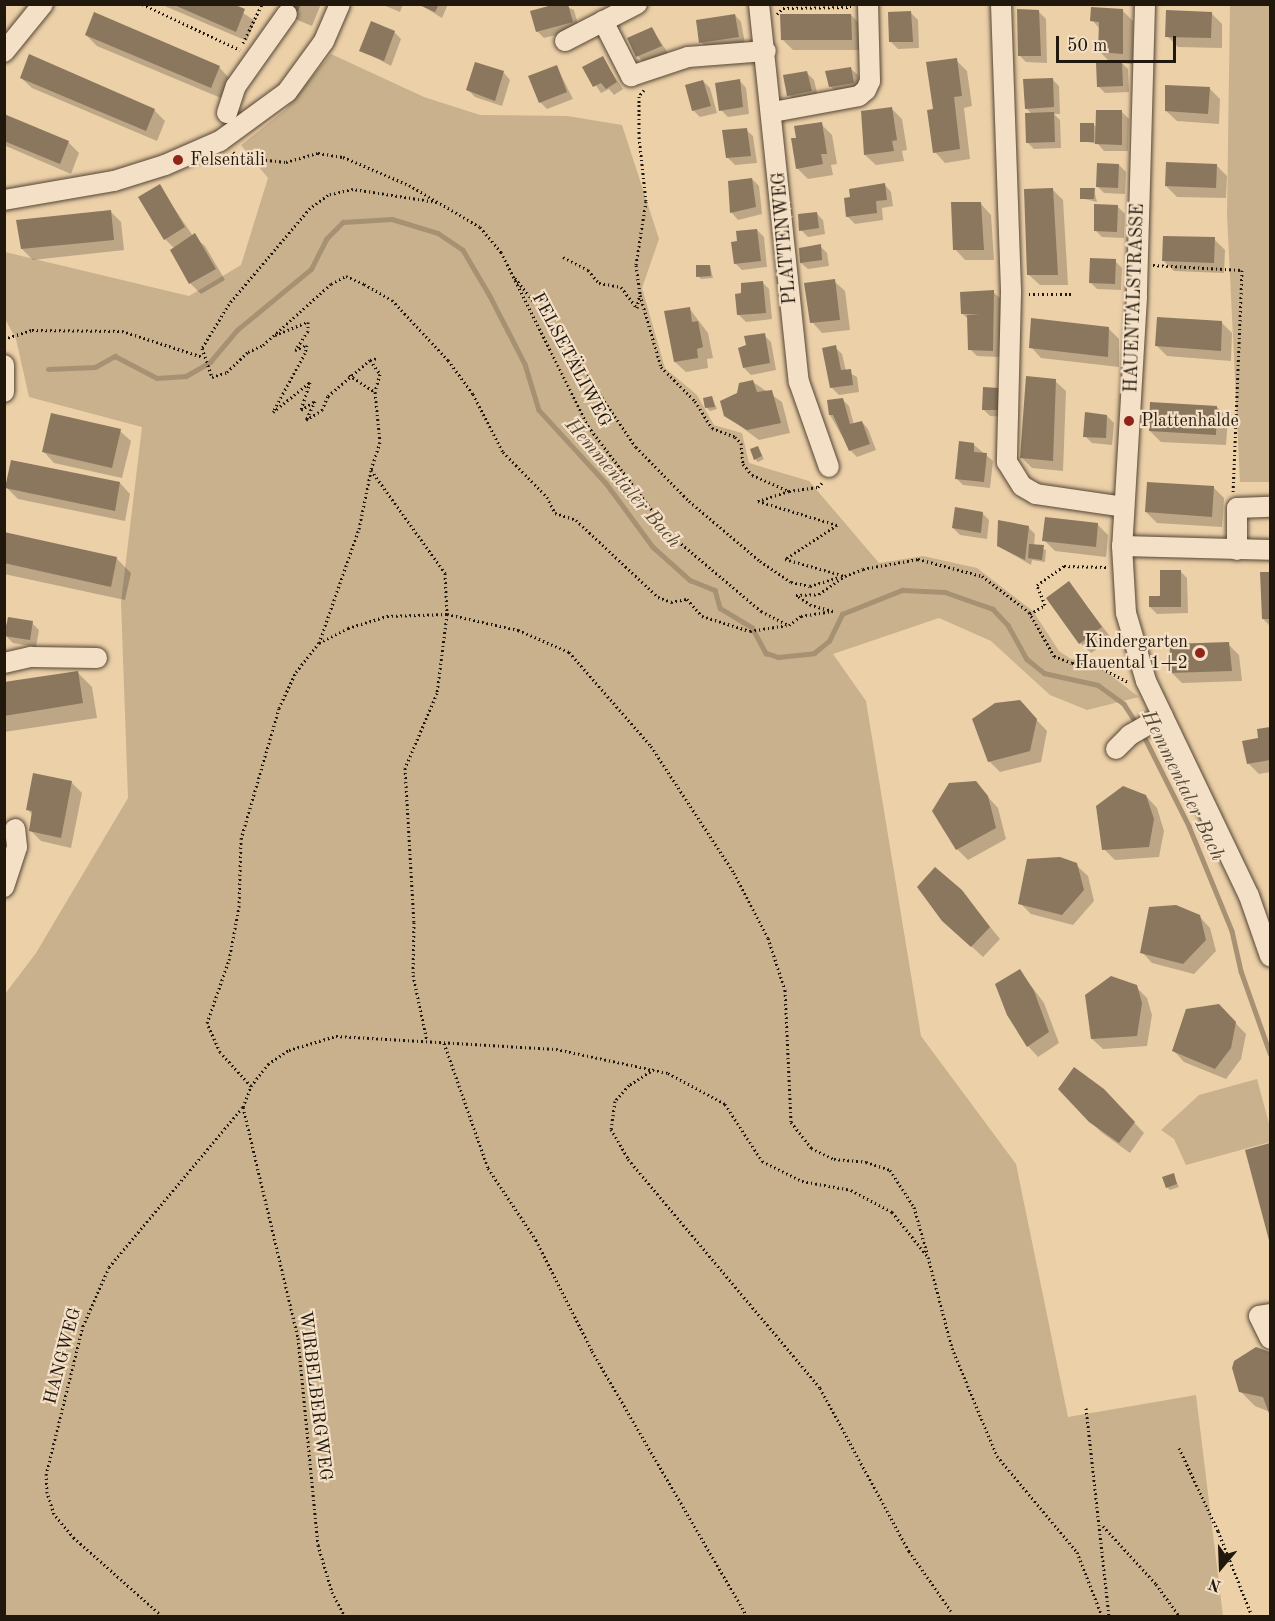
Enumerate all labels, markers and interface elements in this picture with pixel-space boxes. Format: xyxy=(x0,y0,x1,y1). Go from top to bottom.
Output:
scale bar xyxy=(1059,24,1179,62)
text: 50 m xyxy=(1067,37,1107,55)
place label: Felsentäli xyxy=(190,149,265,171)
marker: Felsentäli xyxy=(171,153,185,167)
street label: PLATTENWEG xyxy=(768,171,802,305)
street label: HAUENTALSTRASSE xyxy=(1121,203,1149,393)
street label: FELSETÄLIWEG xyxy=(526,289,616,431)
place label: Plattenhalde xyxy=(1141,410,1239,432)
water label: Hemmentaler Bach xyxy=(559,414,685,554)
marker: Plattenhalde xyxy=(1122,414,1136,428)
place label: Kindergarten Hauental 1+2 xyxy=(1074,632,1188,674)
marker: Kindergarten Hauental 1+2 xyxy=(1193,646,1207,660)
water label: Hemmentaler Bach xyxy=(1135,707,1229,865)
street label: HANGWEG xyxy=(40,1305,86,1407)
street label: WIRBELBERGWEG xyxy=(294,1310,336,1482)
north arrow xyxy=(1191,1537,1251,1597)
text: N xyxy=(1207,1574,1224,1594)

